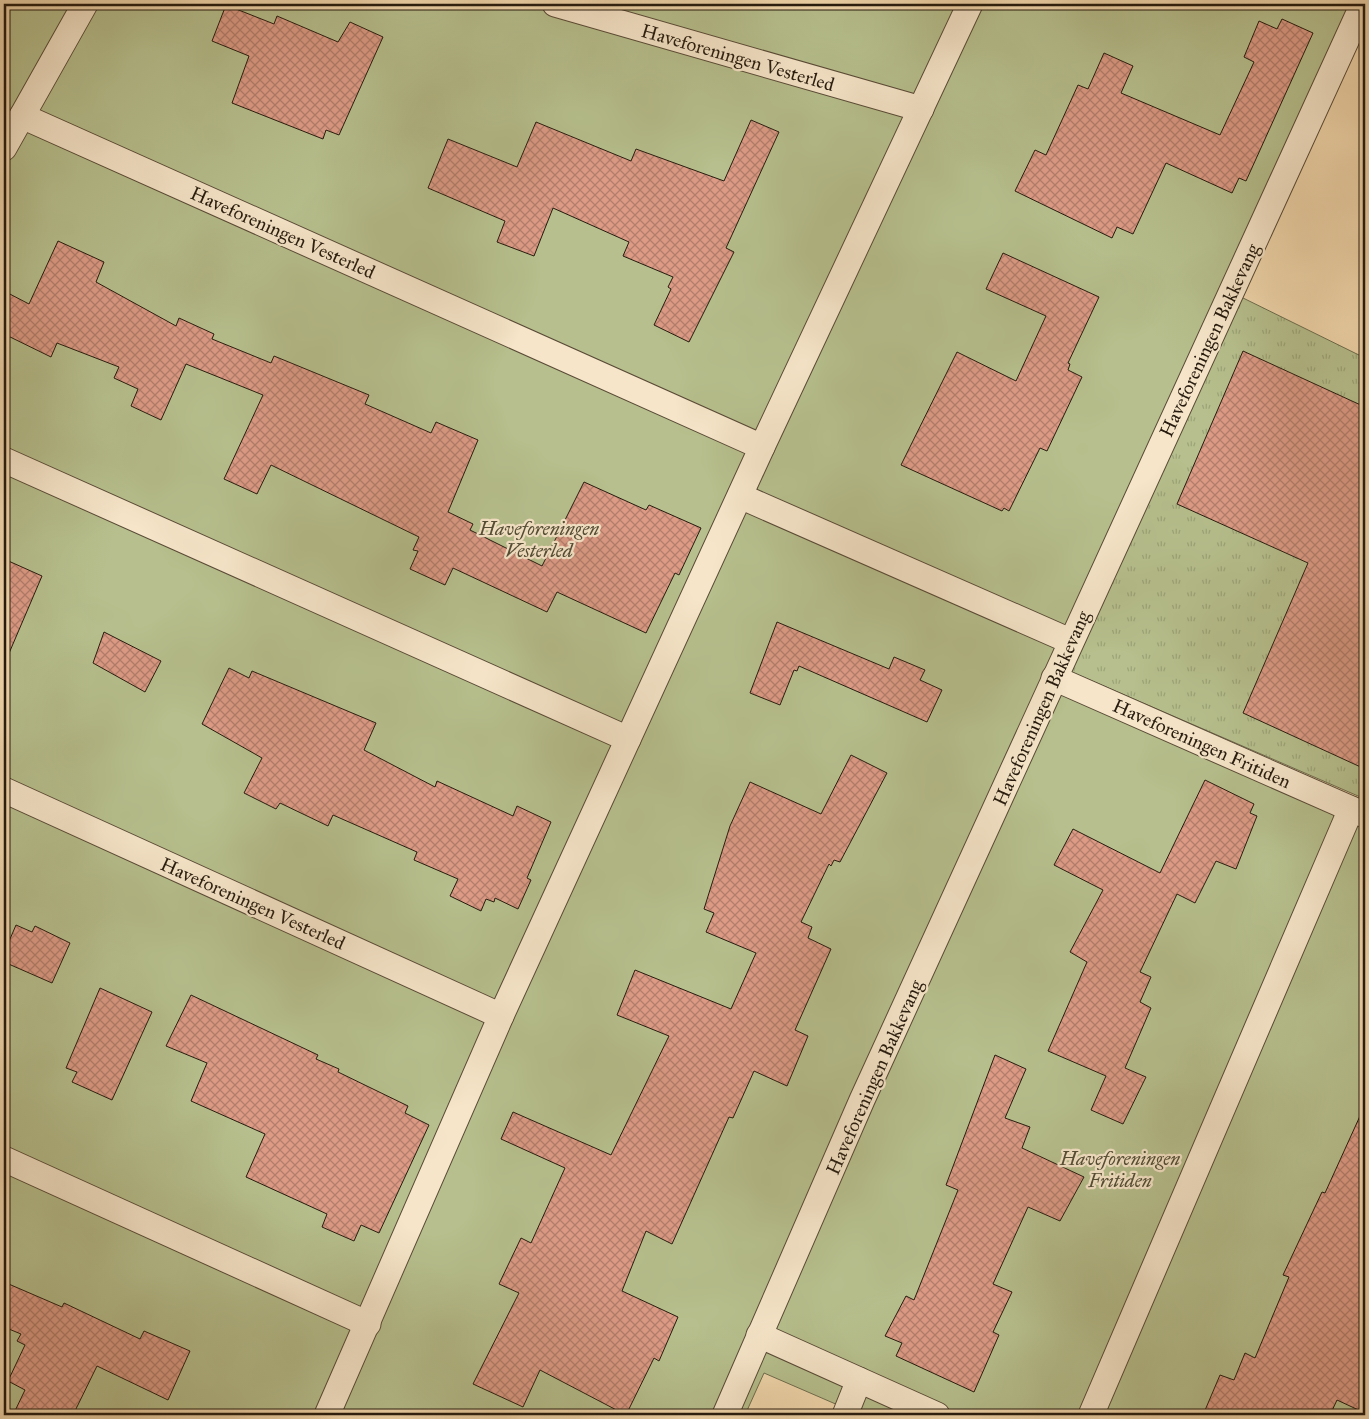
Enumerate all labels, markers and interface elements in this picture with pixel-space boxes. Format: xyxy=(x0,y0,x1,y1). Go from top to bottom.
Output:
street label: Haveforeningen Vesterled xyxy=(638,19,837,97)
street label: Haveforeningen Vesterled xyxy=(186,181,379,285)
street label: Haveforeningen Bakkevang xyxy=(1154,240,1265,441)
park label: Haveforeningen Vesterled xyxy=(478,517,599,562)
street label: Haveforeningen Bakkevang xyxy=(988,607,1096,810)
street label: Haveforeningen Fritiden xyxy=(1109,694,1294,794)
street label: Haveforeningen Vesterled xyxy=(156,852,349,956)
street label: Haveforeningen Bakkevang xyxy=(821,976,929,1179)
park label: Haveforeningen Fritiden xyxy=(1059,1147,1180,1192)

